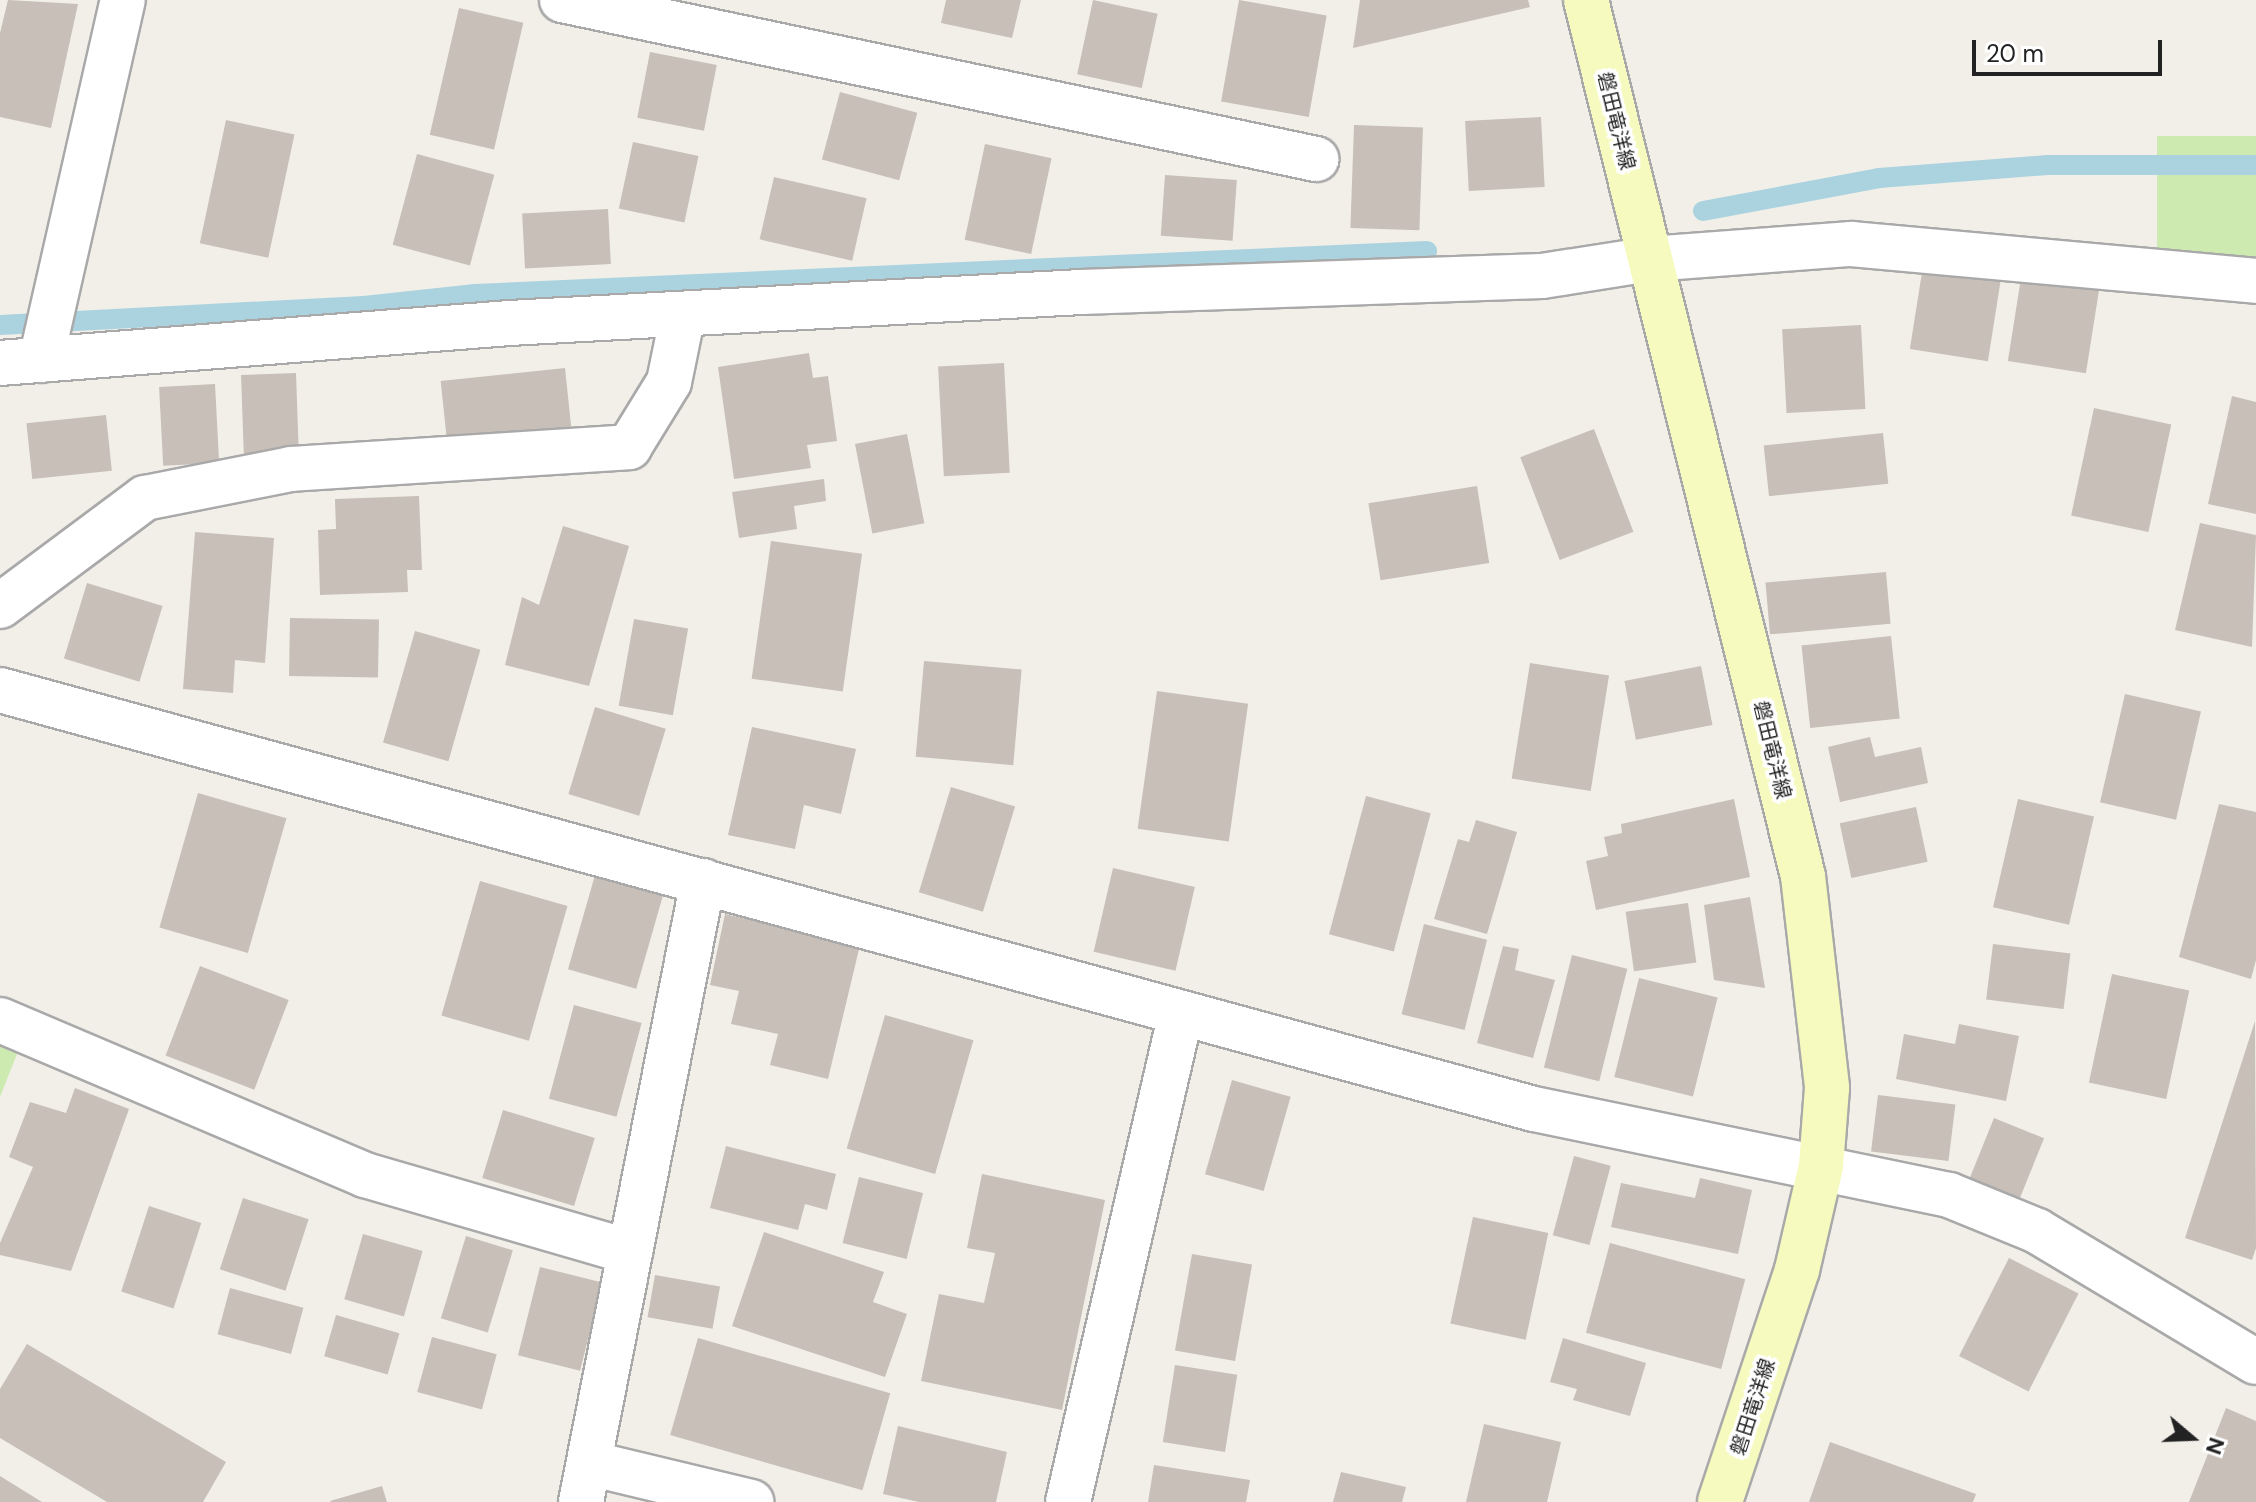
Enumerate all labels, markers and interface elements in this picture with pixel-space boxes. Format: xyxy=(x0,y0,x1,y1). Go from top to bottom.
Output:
scale bar xyxy=(1976,24,2166,74)
text: 20 m xyxy=(1986,38,2044,69)
street label: 磐田竜洋線 xyxy=(1592,70,1640,172)
street label: 磐田竜洋線 xyxy=(1748,699,1796,801)
street label: 磐田竜洋線 xyxy=(1726,1356,1780,1458)
north arrow xyxy=(2152,1398,2232,1478)
text: N xyxy=(2199,1434,2231,1458)

